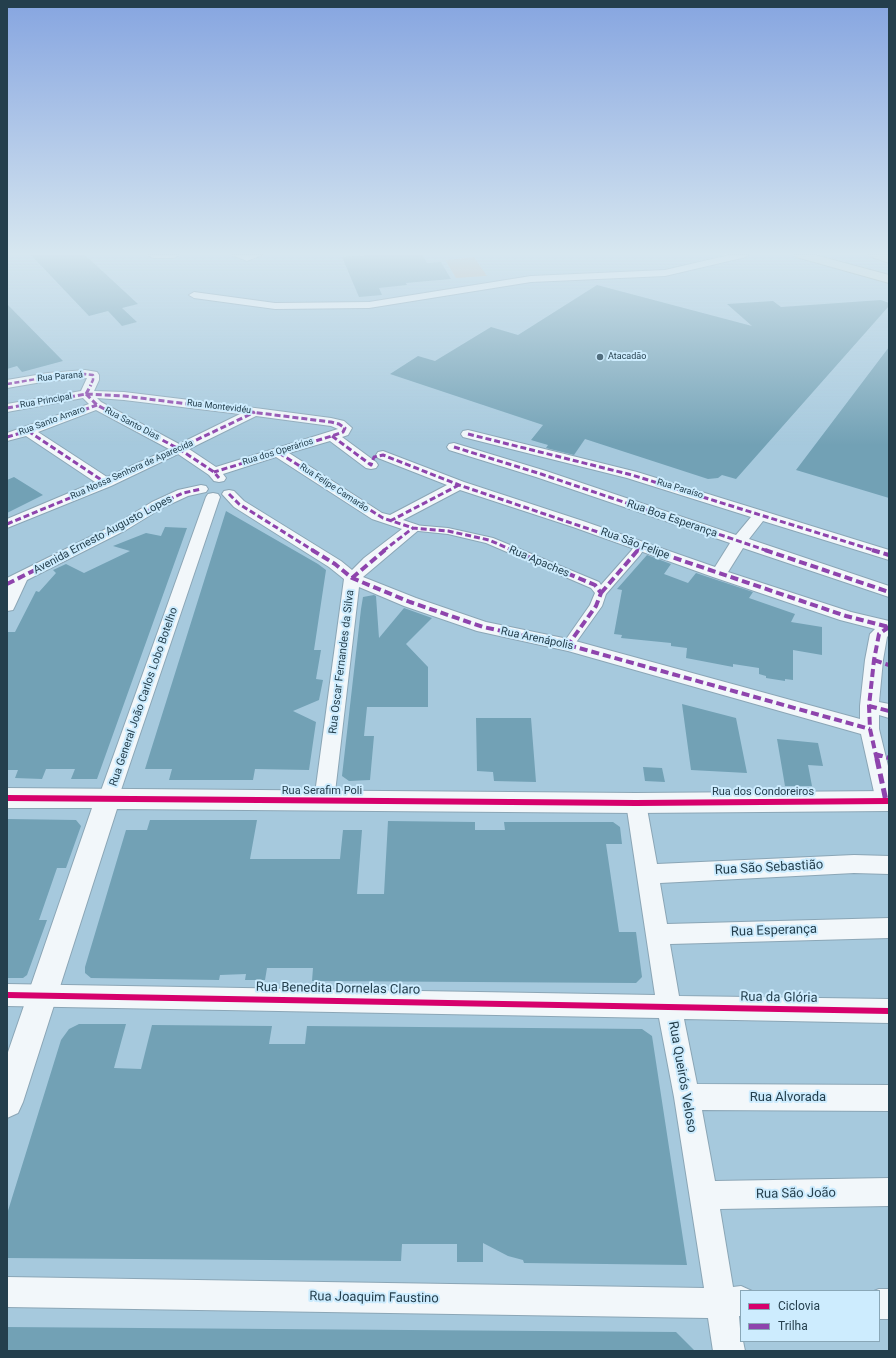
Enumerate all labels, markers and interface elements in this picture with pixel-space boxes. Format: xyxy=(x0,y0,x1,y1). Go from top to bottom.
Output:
marker: Atacadão xyxy=(595,352,605,362)
place label: Atacadão xyxy=(608,352,646,362)
street label: Rua Paraná xyxy=(37,370,83,384)
street label: Rua Principal xyxy=(19,391,73,411)
street label: Rua Montevidéu xyxy=(186,398,252,416)
street label: Rua Santo Amaro xyxy=(17,404,87,438)
street label: Rua Santo Dias xyxy=(103,405,161,443)
street label: Rua dos Operários xyxy=(241,436,315,468)
street label: Rua Nossa Senhora de Aparecida xyxy=(69,438,195,502)
street label: Rua Felipe Camarão xyxy=(297,462,371,514)
street label: Rua Paraíso xyxy=(656,477,704,501)
street label: Avenida Ernesto Augusto Lopes xyxy=(31,493,175,577)
street label: Rua Boa Esperança xyxy=(625,497,719,541)
street label: Rua São Felipe xyxy=(599,525,671,563)
street label: Rua Apaches xyxy=(507,543,571,581)
street label: Rua Oscar Fernandes da Silva xyxy=(327,589,357,735)
street label: Rua General João Carlos Lobo Botelho xyxy=(107,606,181,788)
street label: Rua Arenápolis xyxy=(500,625,574,653)
street label: Rua Serafim Poli xyxy=(282,784,362,798)
street label: Rua dos Condoreiros xyxy=(712,785,814,799)
street label: Rua São Sebastião xyxy=(714,857,824,879)
street label: Rua Esperança xyxy=(731,922,817,940)
street label: Rua Benedita Dornelas Claro xyxy=(256,980,420,998)
street label: Rua da Glória xyxy=(740,990,818,1006)
street label: Rua Queirós Veloso xyxy=(665,1020,699,1134)
street label: Rua Alvorada xyxy=(750,1090,826,1106)
street label: Rua São João xyxy=(756,1186,836,1202)
street label: Rua Joaquim Faustino xyxy=(309,1289,439,1307)
legend xyxy=(740,1290,880,1342)
text: Ciclovia xyxy=(778,1299,820,1313)
text: Trilha xyxy=(778,1319,808,1333)

